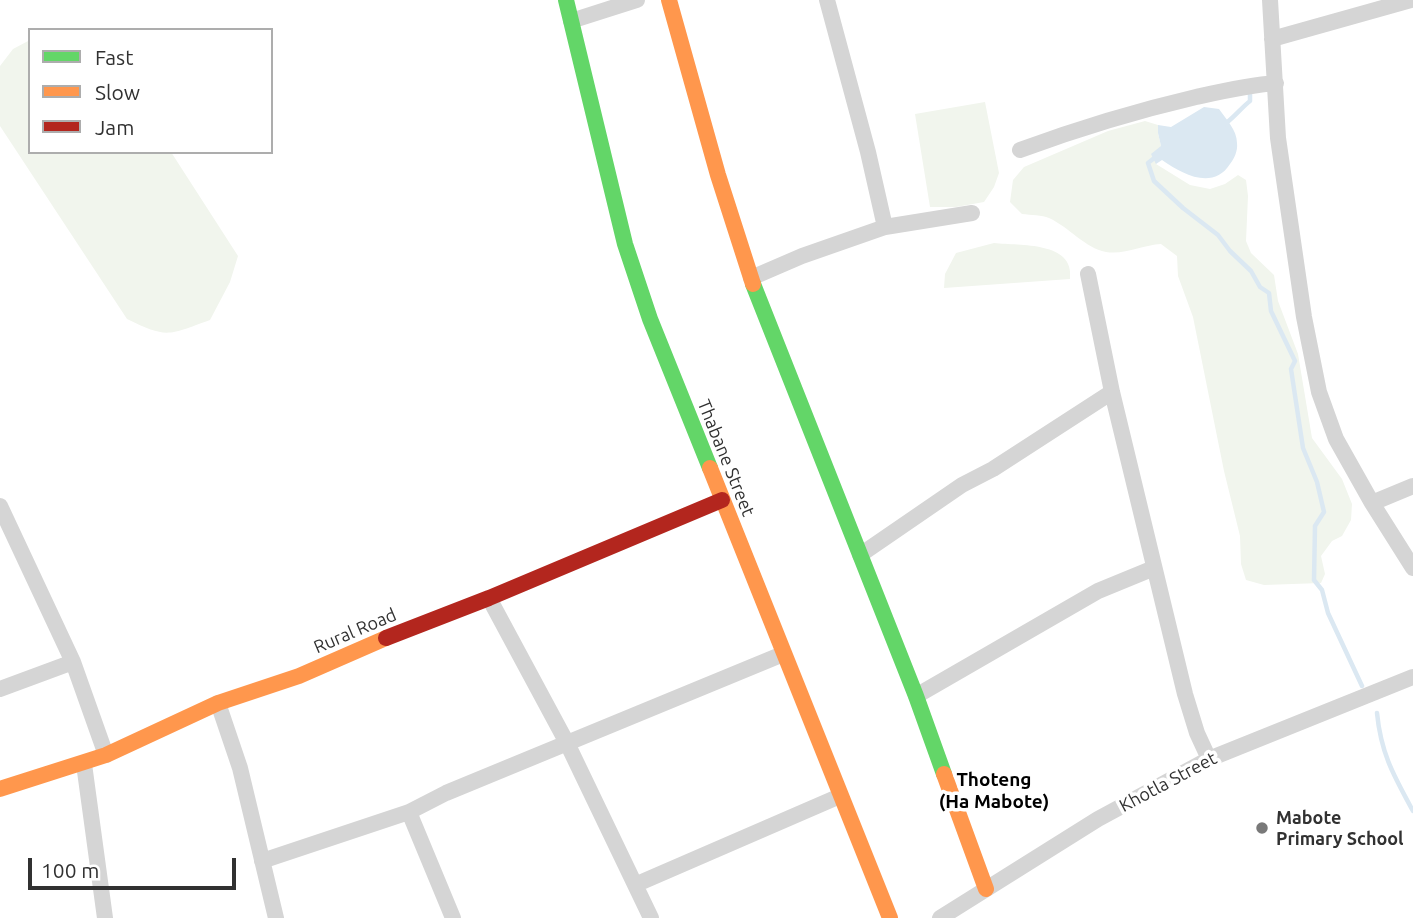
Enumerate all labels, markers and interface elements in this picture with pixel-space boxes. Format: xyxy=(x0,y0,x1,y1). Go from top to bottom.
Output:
legend xyxy=(28,28,273,154)
text: Fast xyxy=(95,45,133,69)
text: Slow xyxy=(95,80,140,104)
text: Jam xyxy=(95,115,134,139)
street label: Thabane Street xyxy=(693,397,759,519)
street label: Rural Road xyxy=(310,604,400,658)
street label: Khotla Street xyxy=(1116,747,1220,817)
district label: Thoteng (Ha Mabote) xyxy=(939,769,1049,813)
place label: Mabote Primary School xyxy=(1276,807,1404,850)
marker: Mabote Primary School xyxy=(1254,820,1270,836)
scale bar xyxy=(32,844,240,888)
text: 100 m xyxy=(41,858,99,882)

